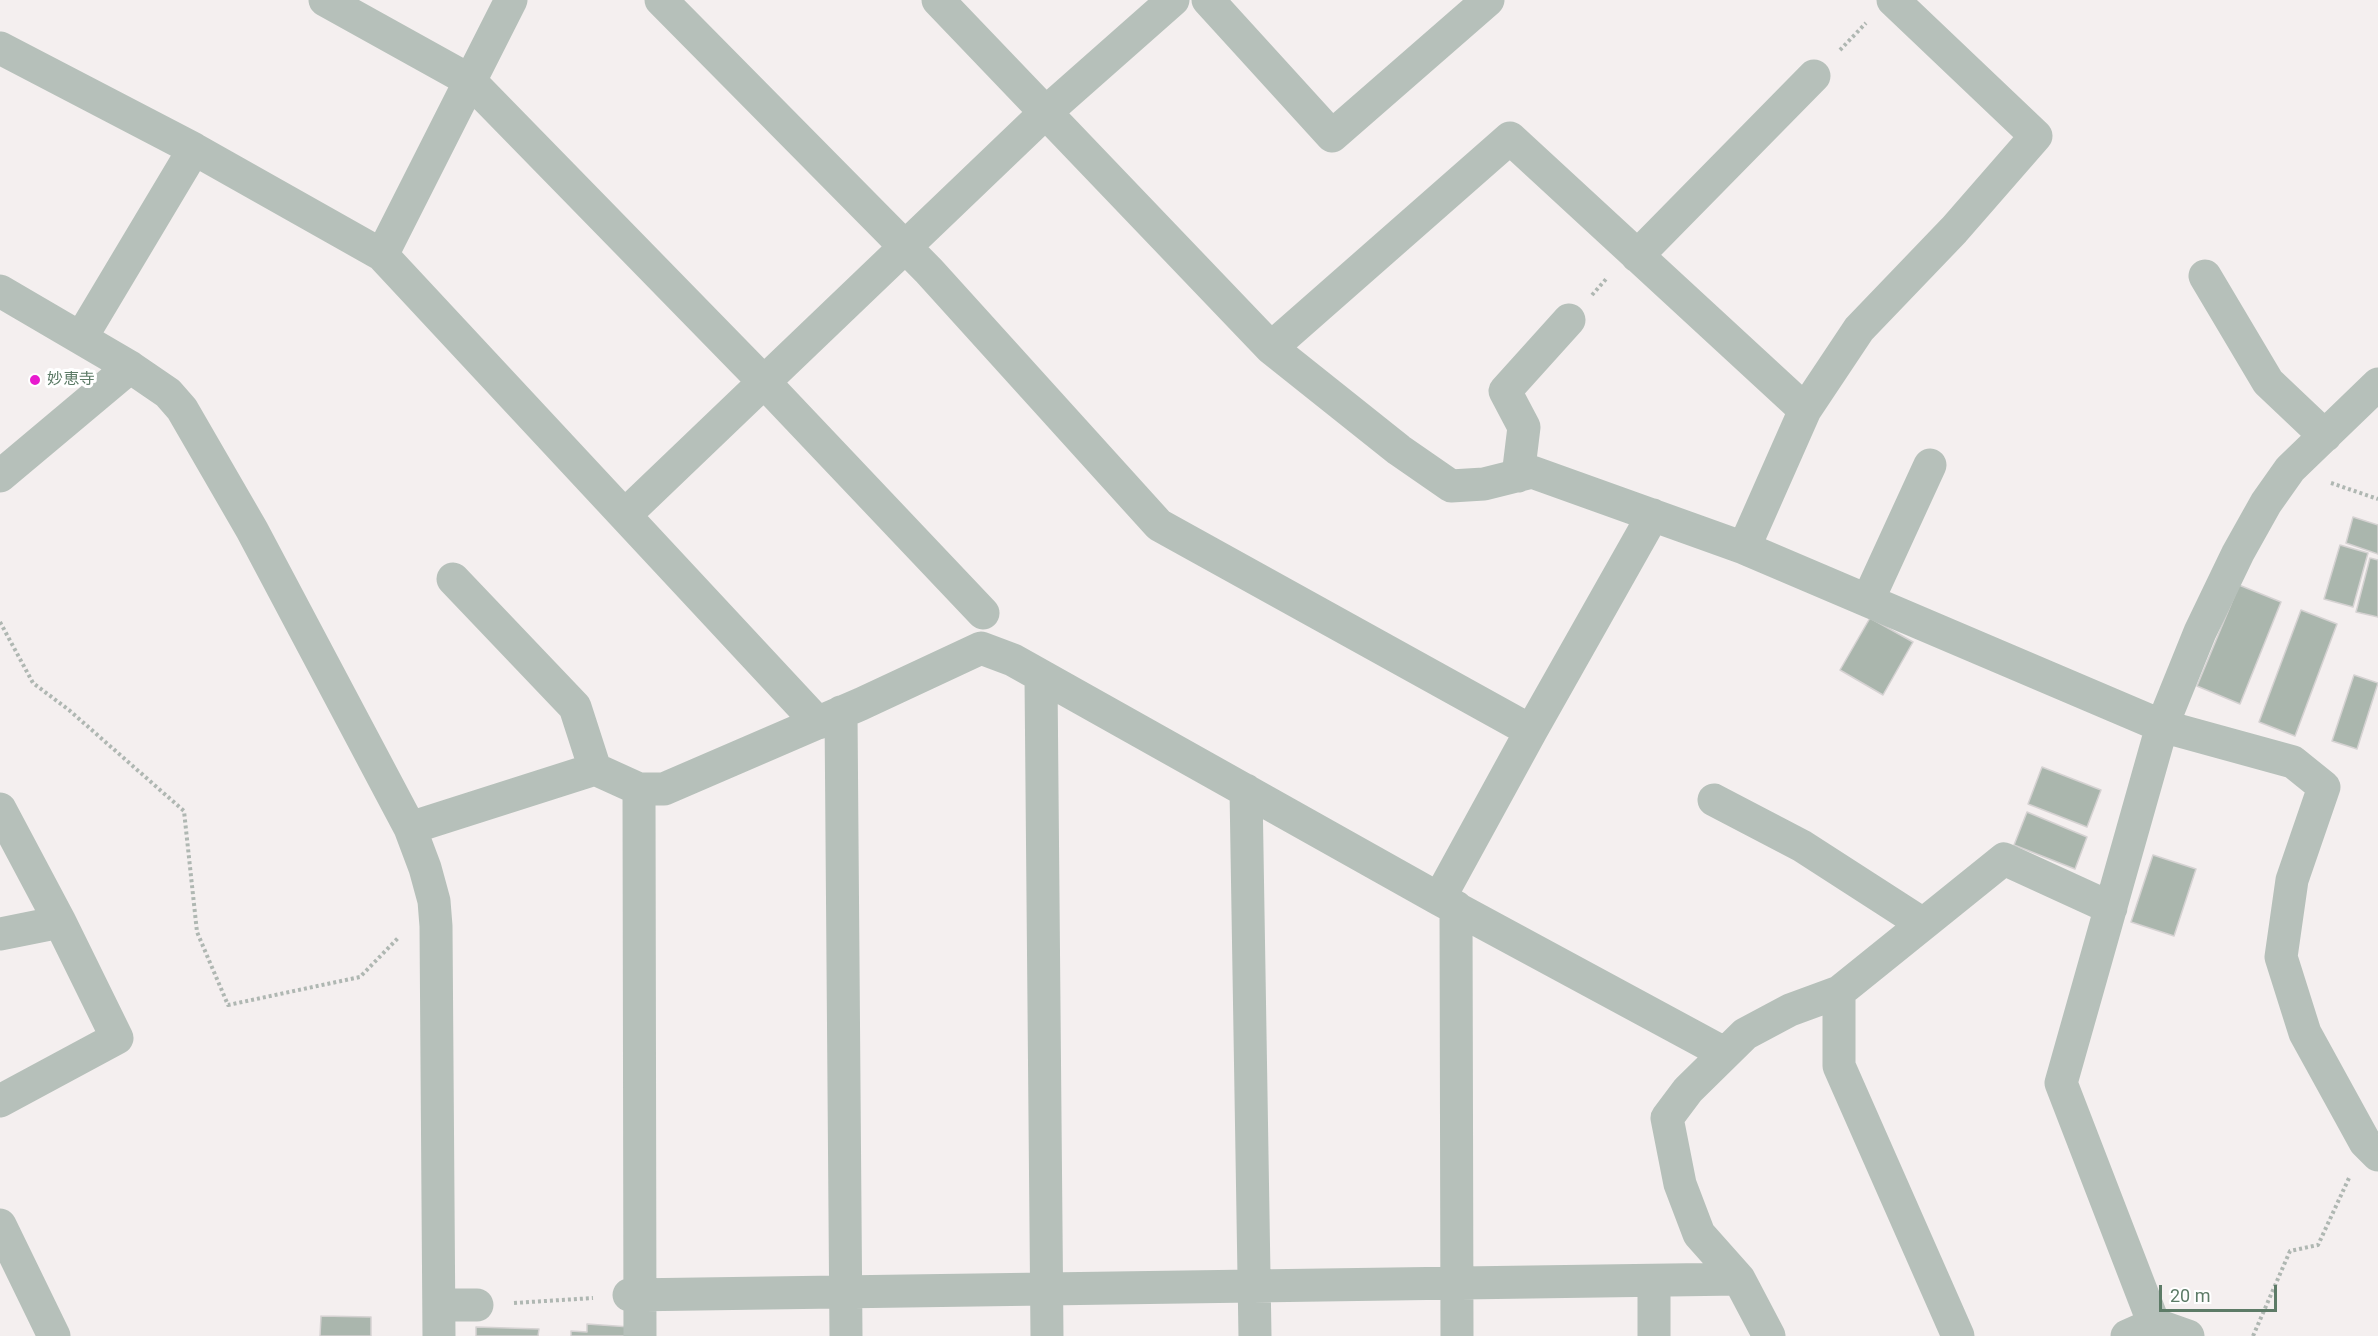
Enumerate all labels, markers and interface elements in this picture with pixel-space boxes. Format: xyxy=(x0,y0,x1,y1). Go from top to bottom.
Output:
place label: 妙恵寺 xyxy=(47,370,95,390)
marker: 妙恵寺 xyxy=(28,373,42,387)
scale bar xyxy=(2162,1273,2280,1311)
text: 20 m xyxy=(2170,1285,2210,1306)

